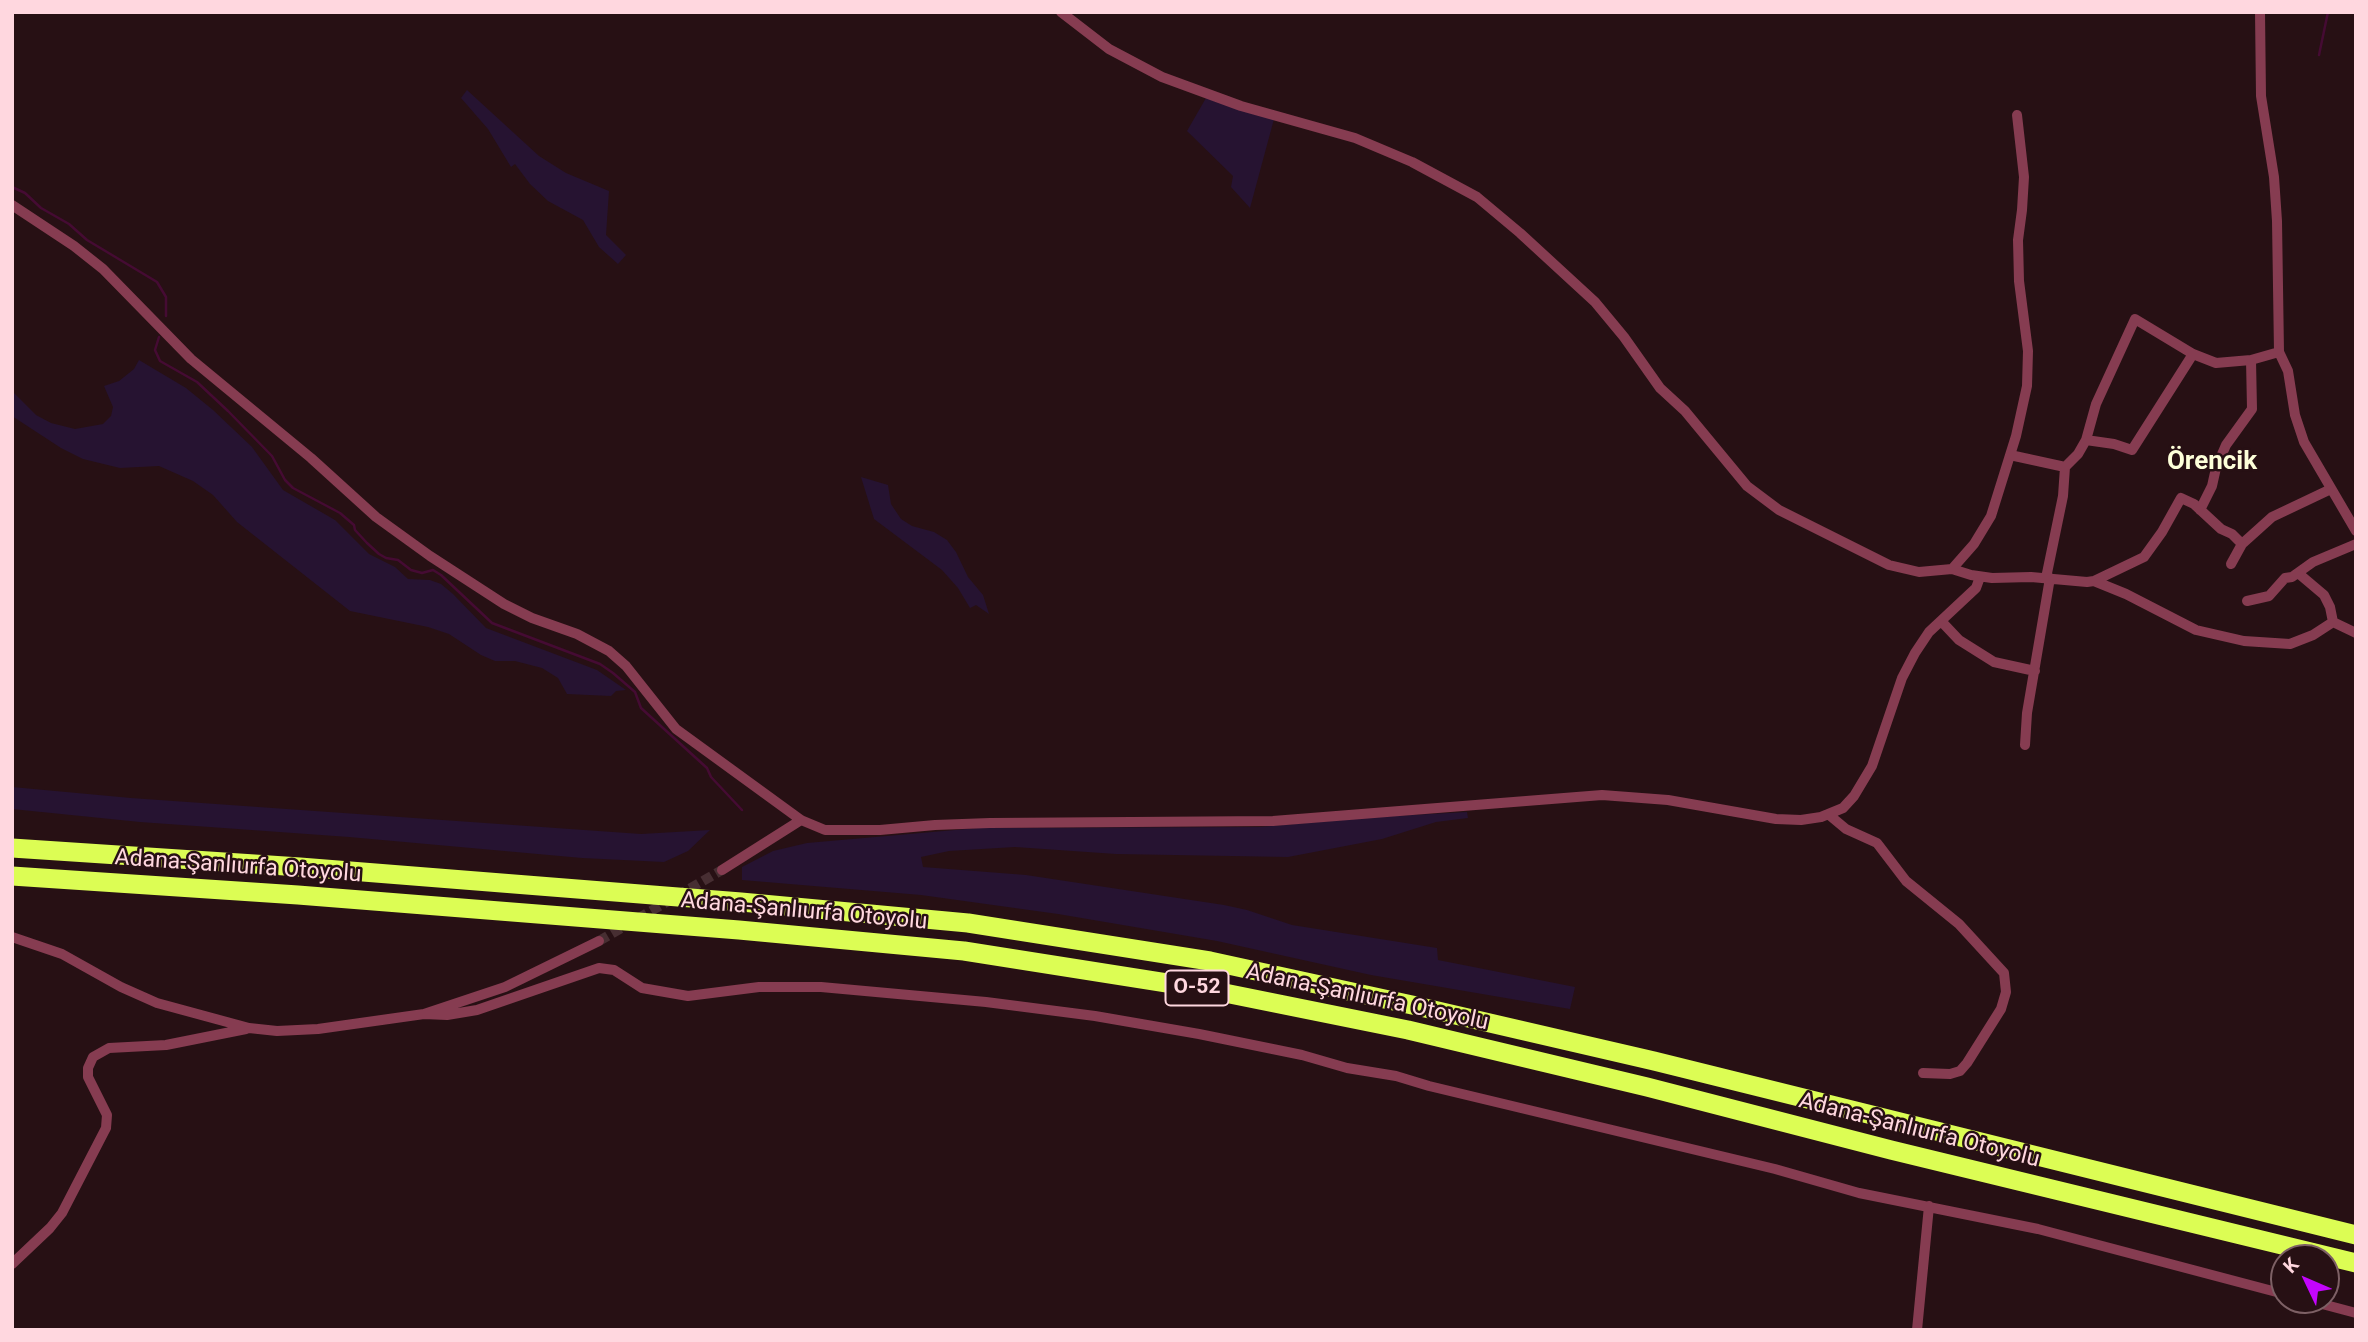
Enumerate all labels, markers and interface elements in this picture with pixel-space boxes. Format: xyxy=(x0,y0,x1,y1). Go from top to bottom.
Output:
district label: Örencik xyxy=(2167,446,2257,478)
street label: Adana-Şanlıurfa Otoyolu xyxy=(114,845,362,889)
street label: Adana-Şanlıurfa Otoyolu xyxy=(680,887,928,937)
street label: Adana-Şanlıurfa Otoyolu xyxy=(1243,959,1491,1037)
road number: O-52 xyxy=(1166,970,1228,1006)
street label: Adana-Şanlıurfa Otoyolu xyxy=(1796,1088,2042,1174)
north arrow xyxy=(2270,1244,2340,1314)
text: K xyxy=(2279,1253,2303,1278)

